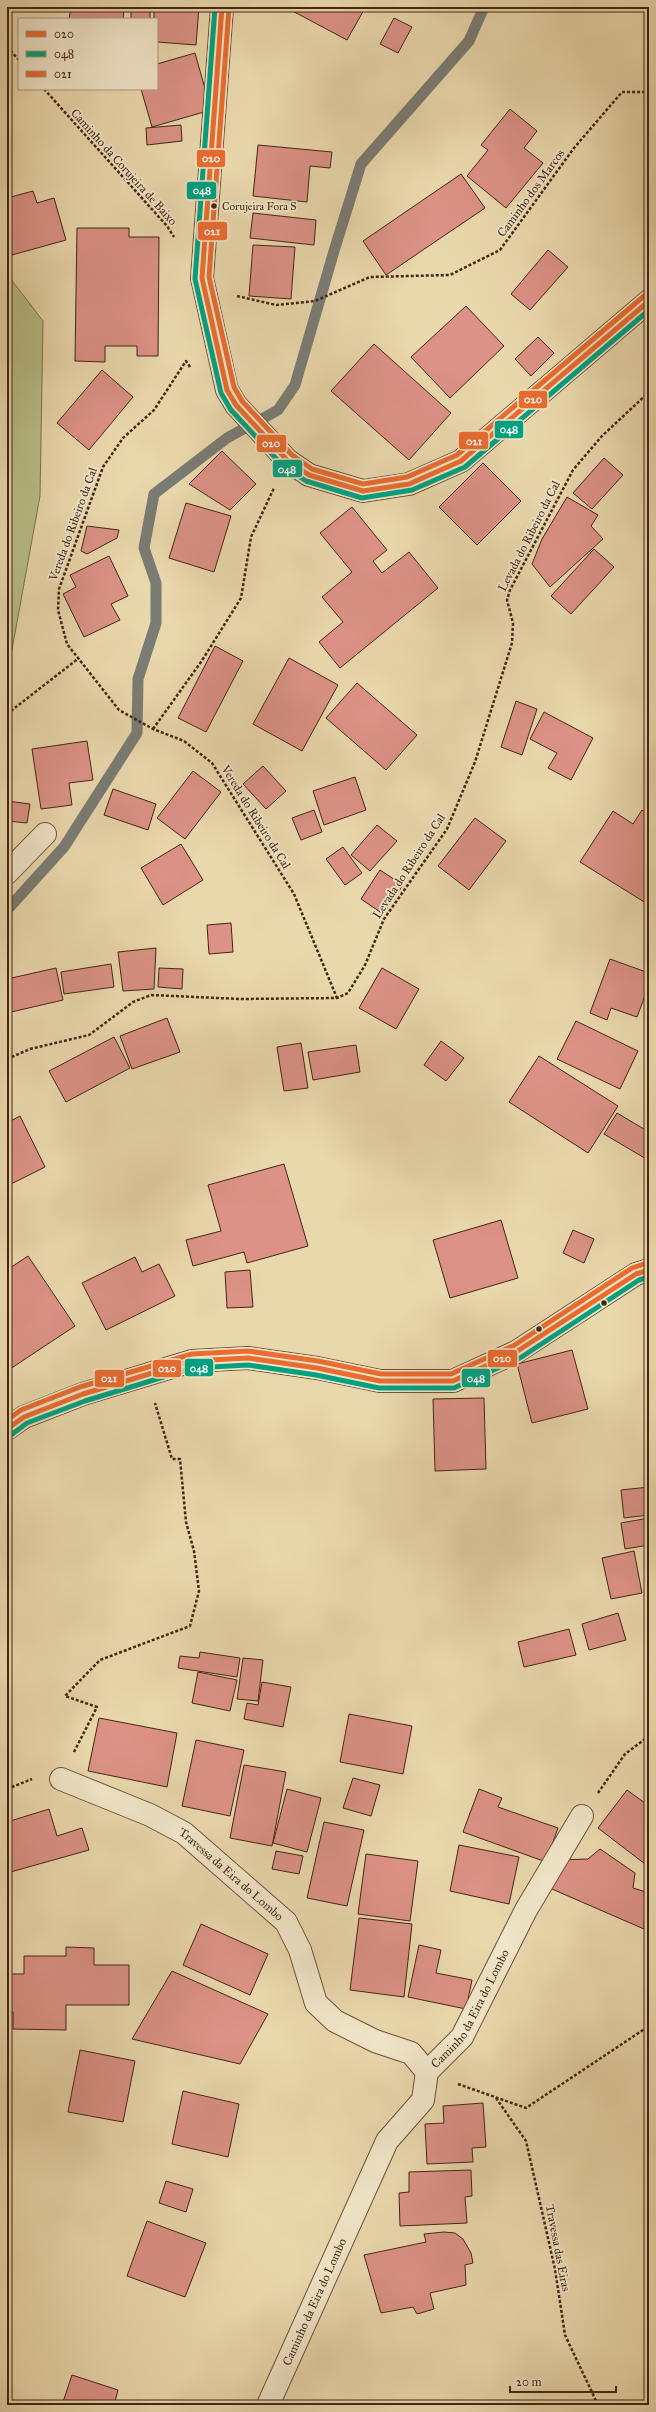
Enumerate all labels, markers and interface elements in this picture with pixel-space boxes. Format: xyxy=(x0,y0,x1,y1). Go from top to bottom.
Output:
legend xyxy=(18,18,158,90)
text: 020 xyxy=(54,27,74,41)
text: 048 xyxy=(54,47,74,61)
text: 021 xyxy=(54,67,72,81)
street label: Caminho da Corujeira de Baixo xyxy=(68,106,180,228)
street label: Caminho dos Marcos xyxy=(494,146,568,240)
line badge: 020 xyxy=(196,149,226,168)
text: 020 xyxy=(202,152,221,165)
line badge: 048 xyxy=(186,181,217,200)
text: 048 xyxy=(193,184,211,198)
place label: Corujeira Fora S xyxy=(222,200,297,213)
marker: Corujeira Fora S xyxy=(209,201,219,211)
line badge: 021 xyxy=(197,221,228,241)
text: 021 xyxy=(204,225,221,238)
line badge: 020 xyxy=(518,390,548,409)
text: 020 xyxy=(524,393,543,406)
line badge: 048 xyxy=(494,420,524,439)
text: 048 xyxy=(500,423,518,437)
line badge: 021 xyxy=(458,431,489,450)
line badge: 020 xyxy=(256,434,287,453)
text: 021 xyxy=(466,435,483,448)
text: 020 xyxy=(262,437,281,450)
line badge: 048 xyxy=(272,459,303,478)
text: 048 xyxy=(278,463,296,477)
street label: Vereda do Ribeiro da Cal xyxy=(46,465,100,583)
street label: Levada do Ribeiro da Cal xyxy=(495,478,563,594)
street label: Vereda do Ribeiro da Cal xyxy=(218,762,294,872)
street label: Levada do Ribeiro da Cal xyxy=(370,810,449,921)
unlabelled marker xyxy=(599,1298,609,1308)
unlabelled marker xyxy=(534,1324,544,1334)
line badge: 020 xyxy=(487,1349,518,1368)
text: 020 xyxy=(493,1352,512,1365)
line badge: 048 xyxy=(184,1358,214,1377)
line badge: 020 xyxy=(152,1359,182,1378)
text: 020 xyxy=(158,1362,177,1375)
text: 048 xyxy=(190,1362,208,1376)
line badge: 048 xyxy=(461,1368,491,1388)
line badge: 021 xyxy=(94,1369,125,1388)
text: 021 xyxy=(101,1372,118,1385)
text: 048 xyxy=(467,1372,485,1386)
street label: Travessa da Eira do Lombo xyxy=(177,1825,286,1923)
street label: Caminho da Eira do Lombo xyxy=(428,1947,512,2071)
street label: Travessa das Eiras xyxy=(543,2203,573,2293)
street label: Caminho da Eira do Lombo xyxy=(280,2236,349,2368)
scale bar xyxy=(510,2368,616,2394)
text: 20 m xyxy=(516,2375,542,2389)

